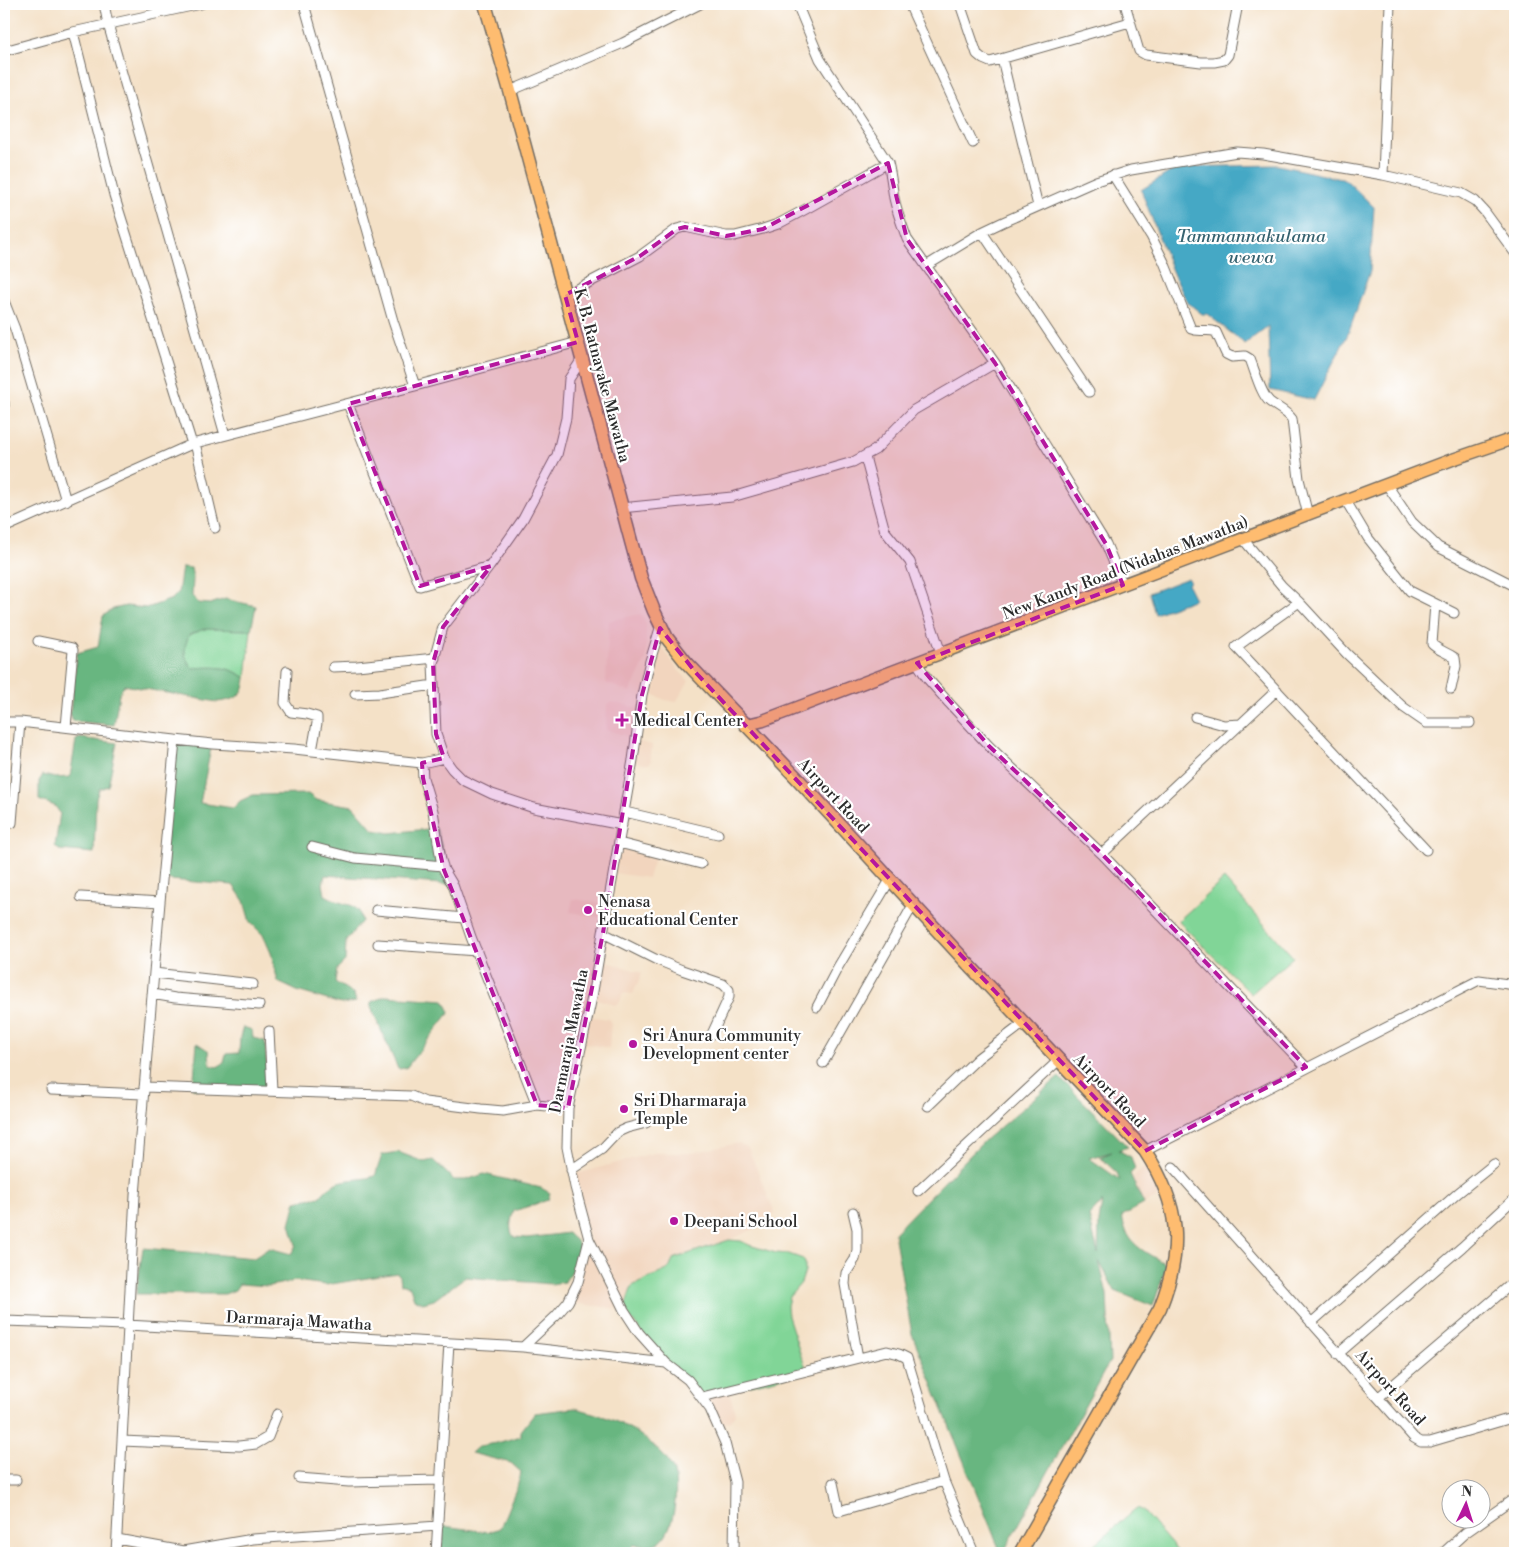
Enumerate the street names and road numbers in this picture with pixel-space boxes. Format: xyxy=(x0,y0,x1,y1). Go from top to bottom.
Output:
street label: K. B. Ratnayake Mawatha xyxy=(569,286,635,465)
street label: New Kandy Road (Nidahas Mawatha) xyxy=(1000,512,1251,624)
street label: Airport Road xyxy=(793,753,873,837)
street label: Darmaraja Mawatha xyxy=(545,967,593,1115)
street label: Airport Road xyxy=(1068,1049,1150,1132)
street label: Darmaraja Mawatha xyxy=(225,1307,373,1335)
street label: Airport Road xyxy=(1350,1345,1430,1430)

